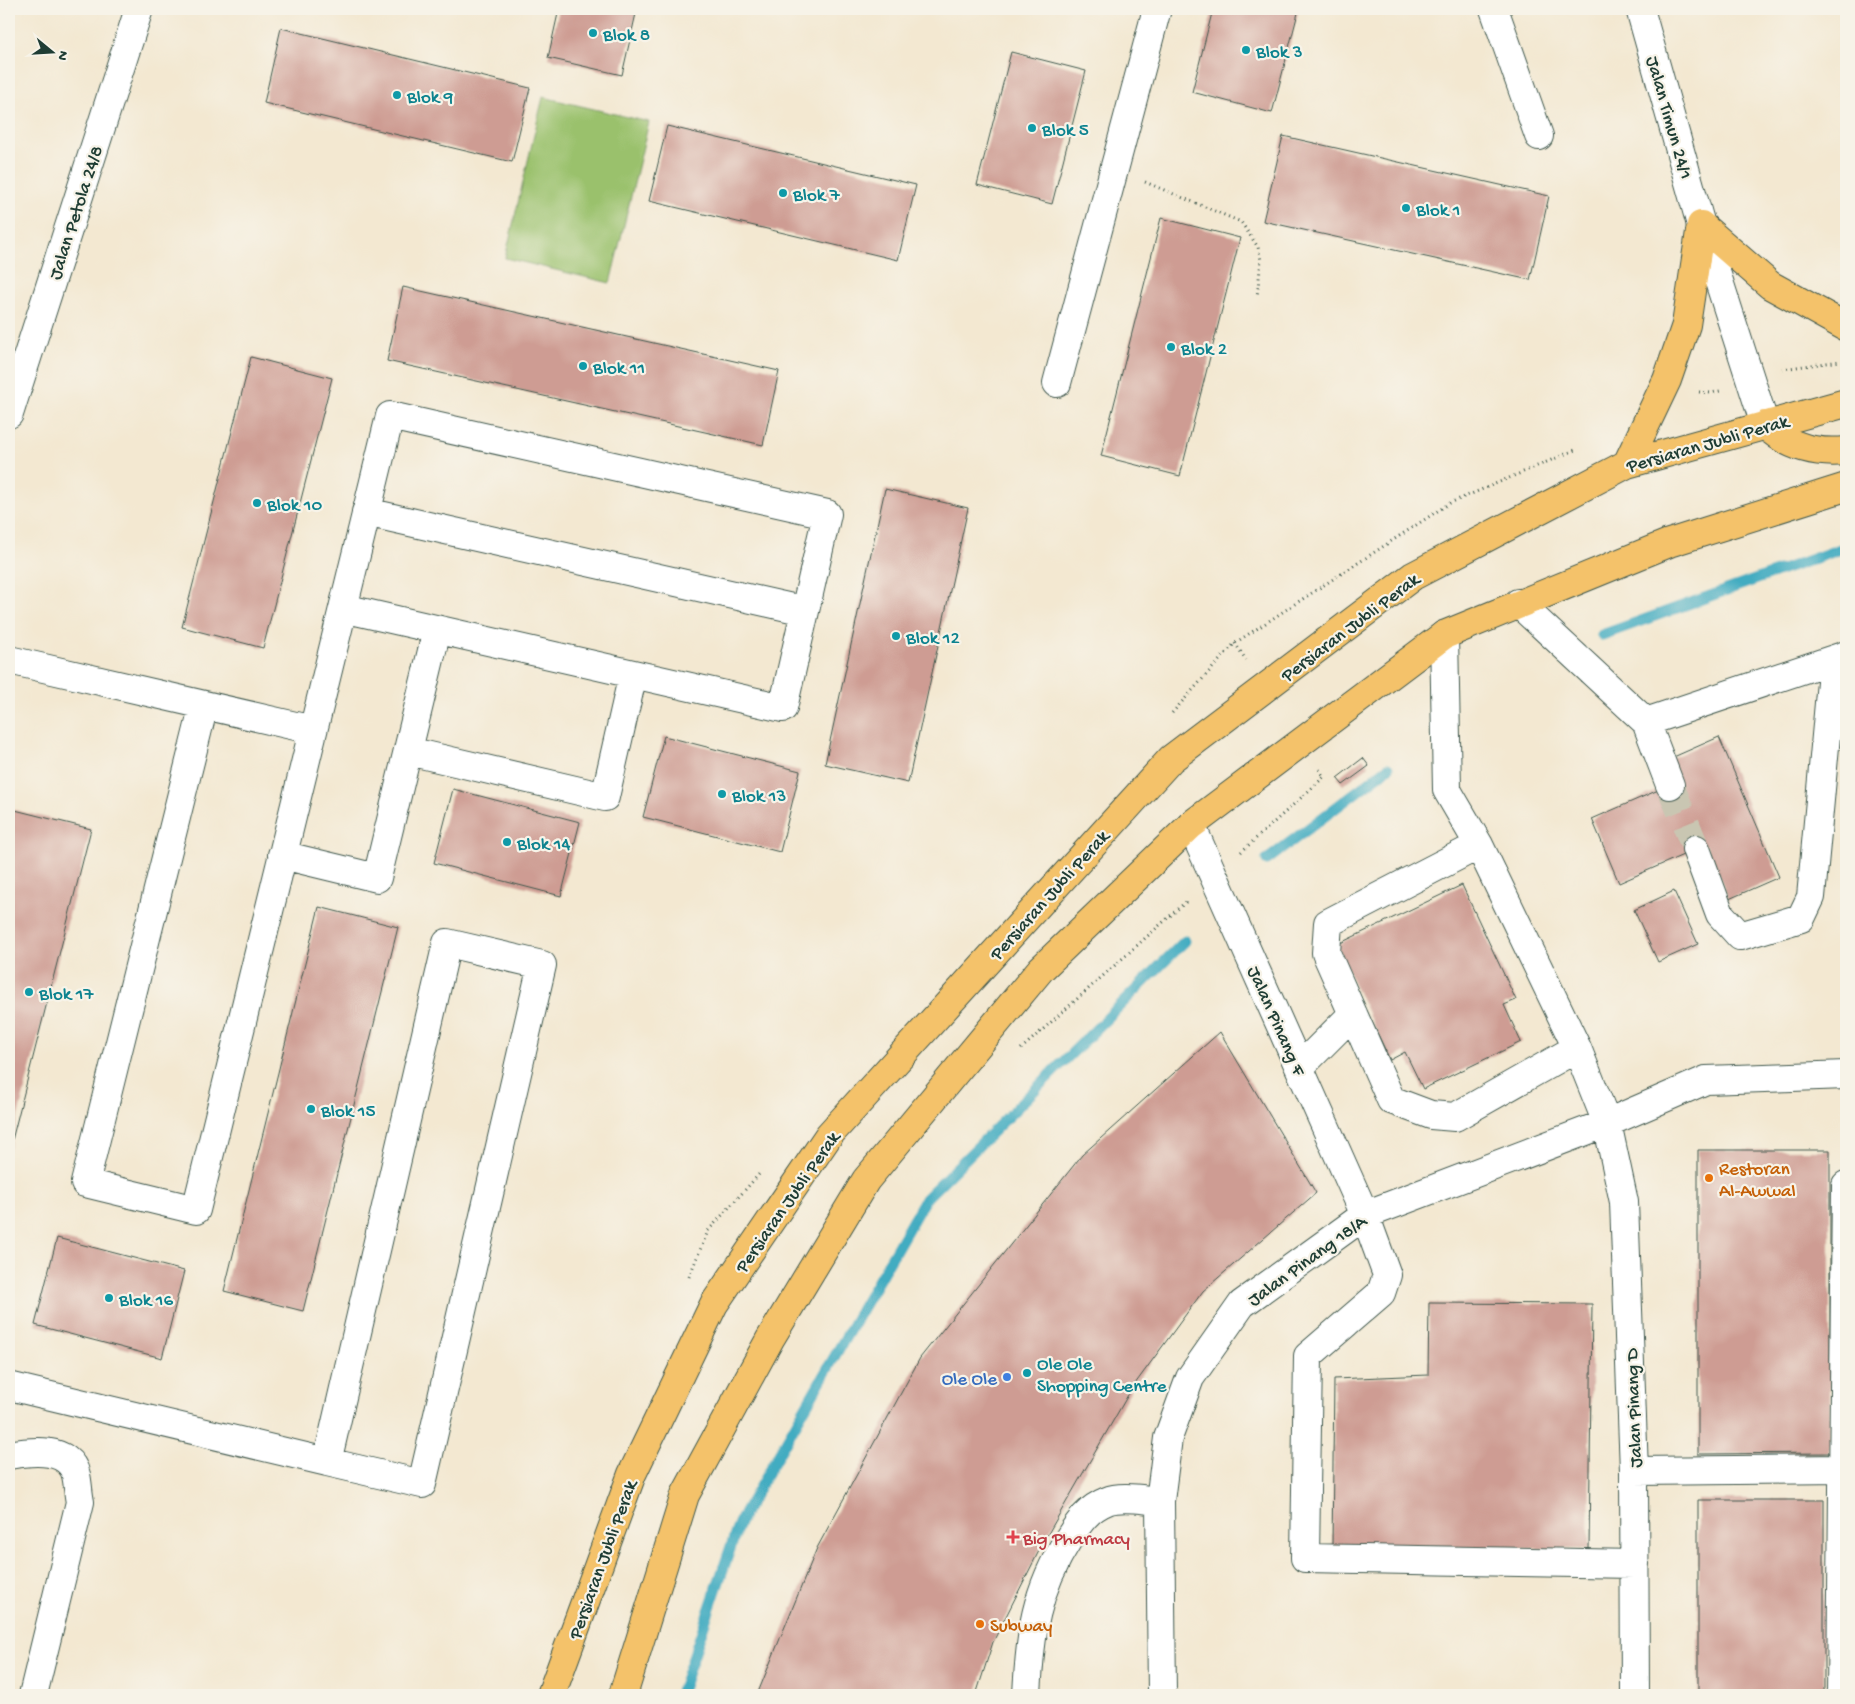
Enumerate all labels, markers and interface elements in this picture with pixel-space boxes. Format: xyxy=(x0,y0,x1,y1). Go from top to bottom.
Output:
place label: Blok 8 xyxy=(602,25,650,48)
marker: Blok 8 xyxy=(587,27,599,39)
north arrow xyxy=(28,28,78,78)
place label: Blok 3 xyxy=(1255,42,1303,65)
marker: Blok 3 xyxy=(1240,44,1252,56)
text: N xyxy=(52,48,71,62)
street label: Jalan Timun 24/1 xyxy=(1639,54,1696,182)
place label: Blok 9 xyxy=(406,87,454,110)
marker: Blok 9 xyxy=(391,89,403,101)
place label: Blok 5 xyxy=(1041,120,1089,143)
marker: Blok 5 xyxy=(1026,122,1038,134)
street label: Jalan Petola 24/8 xyxy=(45,143,110,283)
place label: Blok 7 xyxy=(792,185,841,208)
marker: Blok 7 xyxy=(777,187,789,199)
place label: Blok 1 xyxy=(1415,200,1460,223)
marker: Blok 1 xyxy=(1400,202,1412,214)
place label: Blok 2 xyxy=(1180,339,1227,362)
marker: Blok 2 xyxy=(1165,341,1177,353)
place label: Blok 11 xyxy=(592,358,645,381)
marker: Blok 11 xyxy=(577,360,589,372)
street label: Persiaran Jubli Perak xyxy=(1623,411,1793,480)
place label: Blok 10 xyxy=(266,495,322,518)
marker: Blok 10 xyxy=(251,497,263,509)
street label: Persiaran Jubli Perak xyxy=(1277,568,1426,689)
place label: Blok 12 xyxy=(905,628,960,651)
marker: Blok 12 xyxy=(890,630,902,642)
place label: Blok 13 xyxy=(731,786,786,809)
marker: Blok 13 xyxy=(716,788,728,800)
street label: Persiaran Jubli Perak xyxy=(985,825,1116,967)
place label: Blok 14 xyxy=(516,834,570,857)
marker: Blok 14 xyxy=(501,836,513,848)
street label: Jalan Pinang F xyxy=(1240,963,1310,1081)
place label: Blok 17 xyxy=(38,984,94,1007)
marker: Blok 17 xyxy=(23,986,35,998)
place label: Blok 15 xyxy=(320,1101,375,1124)
marker: Blok 15 xyxy=(305,1103,317,1115)
street label: Persiaran Jubli Perak xyxy=(731,1127,847,1279)
place label: Restoran Al-Awwal xyxy=(1719,1159,1796,1204)
marker: Restoran Al-Awwal xyxy=(1703,1172,1715,1184)
street label: Jalan Pinang 18/A xyxy=(1244,1210,1373,1313)
place label: Blok 16 xyxy=(118,1290,173,1313)
marker: Blok 16 xyxy=(103,1292,115,1304)
street label: Jalan Pinang D xyxy=(1622,1347,1649,1468)
place label: Ole Ole Shopping Centre xyxy=(1037,1354,1167,1399)
marker: Ole Ole Shopping Centre xyxy=(1021,1367,1033,1379)
place label: Ole Ole xyxy=(942,1369,997,1392)
marker: Ole Ole xyxy=(1001,1371,1013,1383)
street label: Persiaran Jubli Perak xyxy=(565,1476,644,1644)
place label: Big Pharmacy xyxy=(1022,1529,1131,1552)
marker: Big Pharmacy xyxy=(1007,1531,1019,1543)
place label: Subway xyxy=(990,1616,1053,1639)
marker: Subway xyxy=(974,1618,986,1630)

